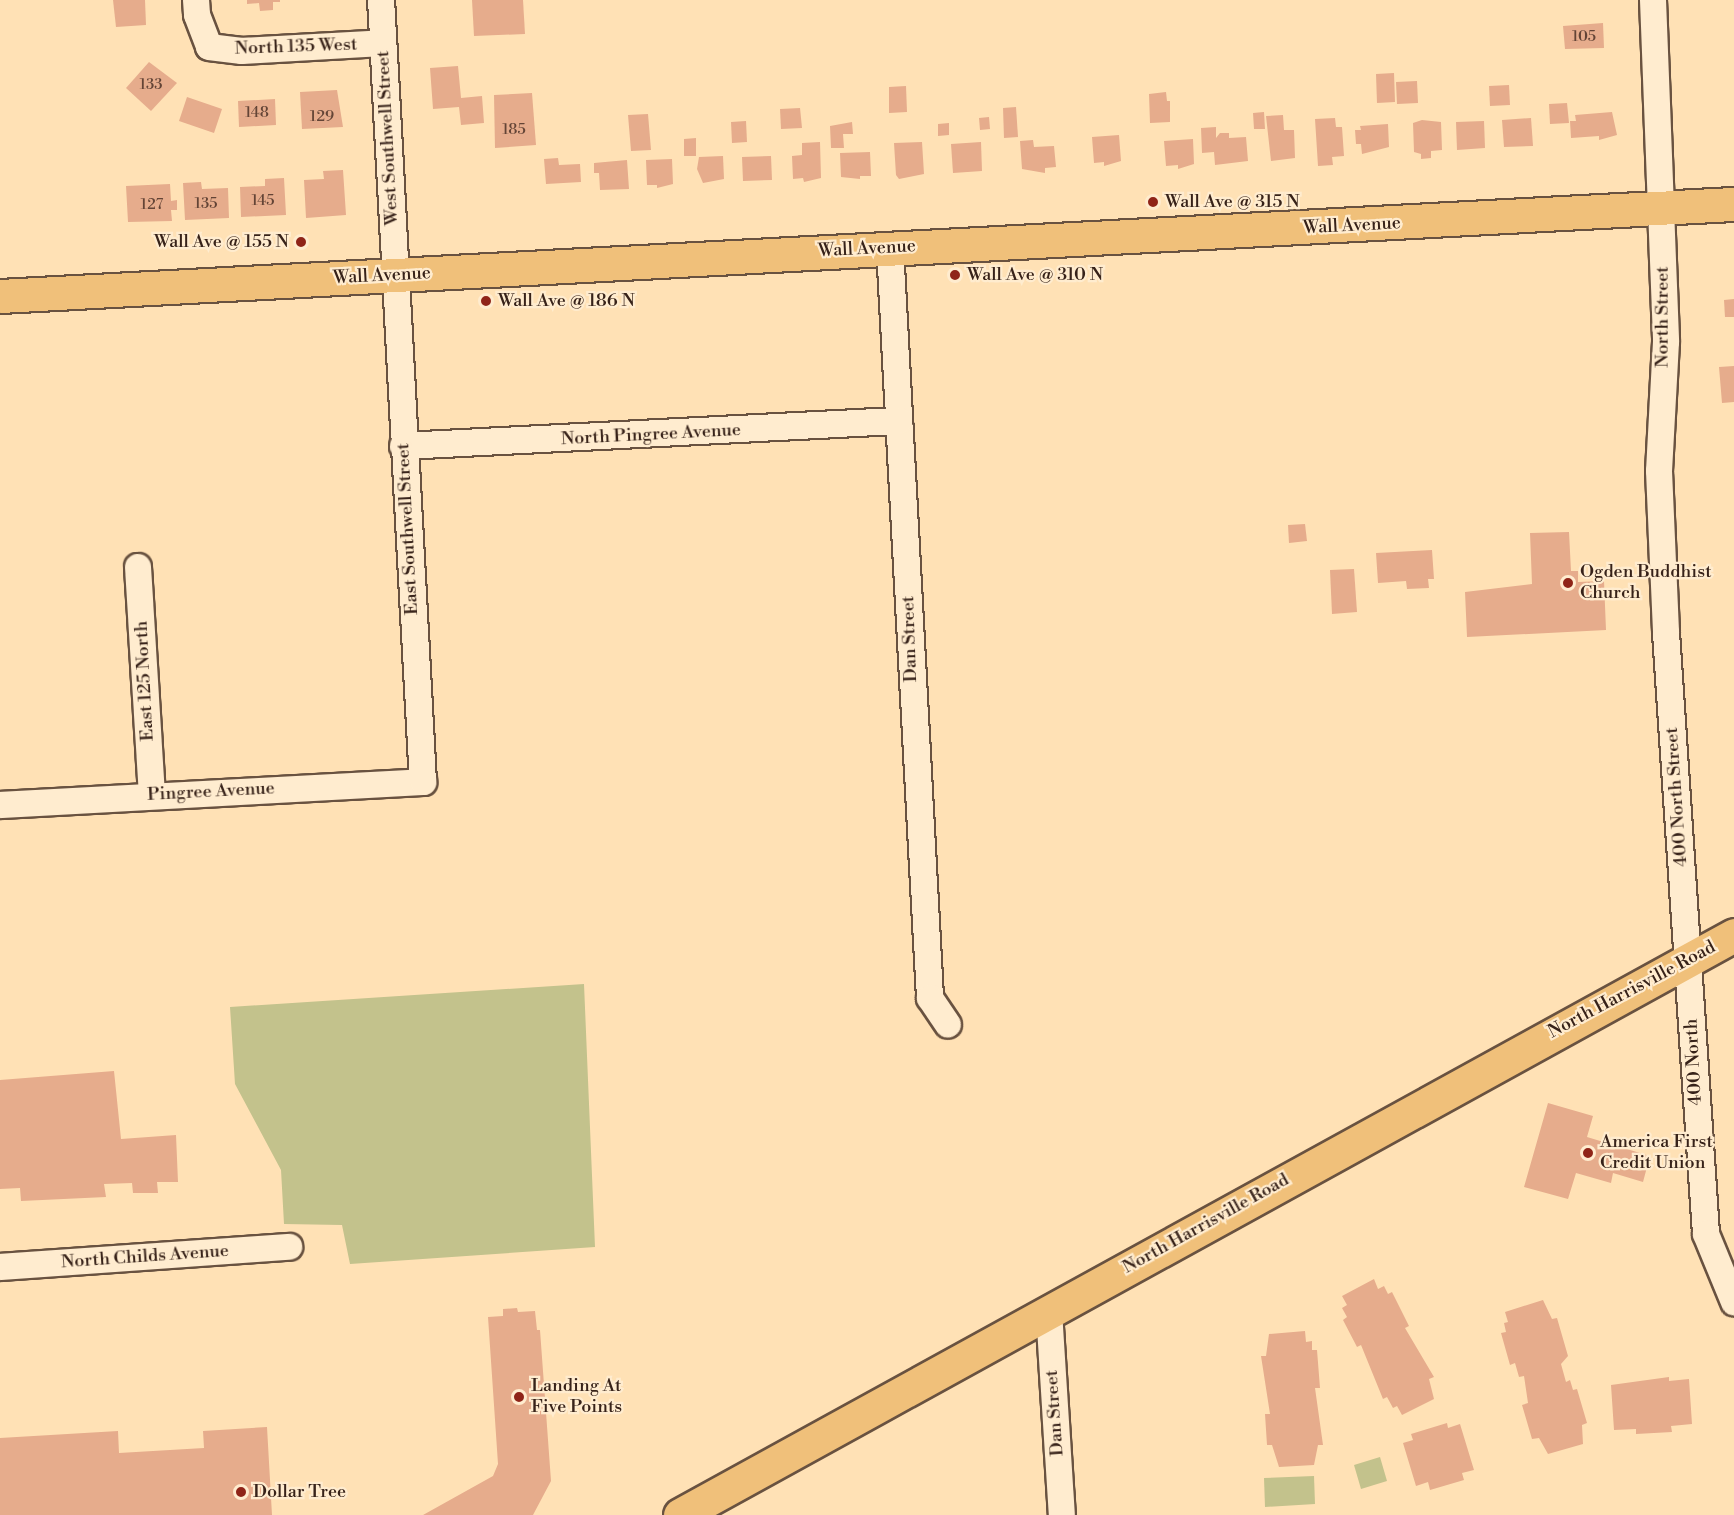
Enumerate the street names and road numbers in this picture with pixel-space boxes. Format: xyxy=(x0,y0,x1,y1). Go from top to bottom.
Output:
street label: North 135 West xyxy=(234,34,358,60)
street label: West Southwell Street xyxy=(373,50,403,226)
street label: Wall Avenue xyxy=(1303,213,1401,239)
street label: Wall Avenue xyxy=(818,236,916,262)
street label: Wall Avenue xyxy=(333,263,431,289)
street label: North Street xyxy=(1652,266,1674,368)
street label: North Pingree Avenue xyxy=(560,419,742,451)
street label: East Southwell Street xyxy=(393,442,423,616)
street label: Dan Street xyxy=(898,595,922,683)
street label: East 125 North xyxy=(131,620,159,742)
street label: 400 North Street xyxy=(1661,727,1693,867)
street label: Pingree Avenue xyxy=(147,778,275,806)
street label: North Harrisville Road xyxy=(1545,937,1719,1043)
street label: 400 North xyxy=(1681,1018,1707,1106)
street label: North Harrisville Road xyxy=(1119,1169,1293,1279)
street label: North Childs Avenue xyxy=(60,1240,230,1274)
street label: Dan Street xyxy=(1041,1369,1069,1457)

